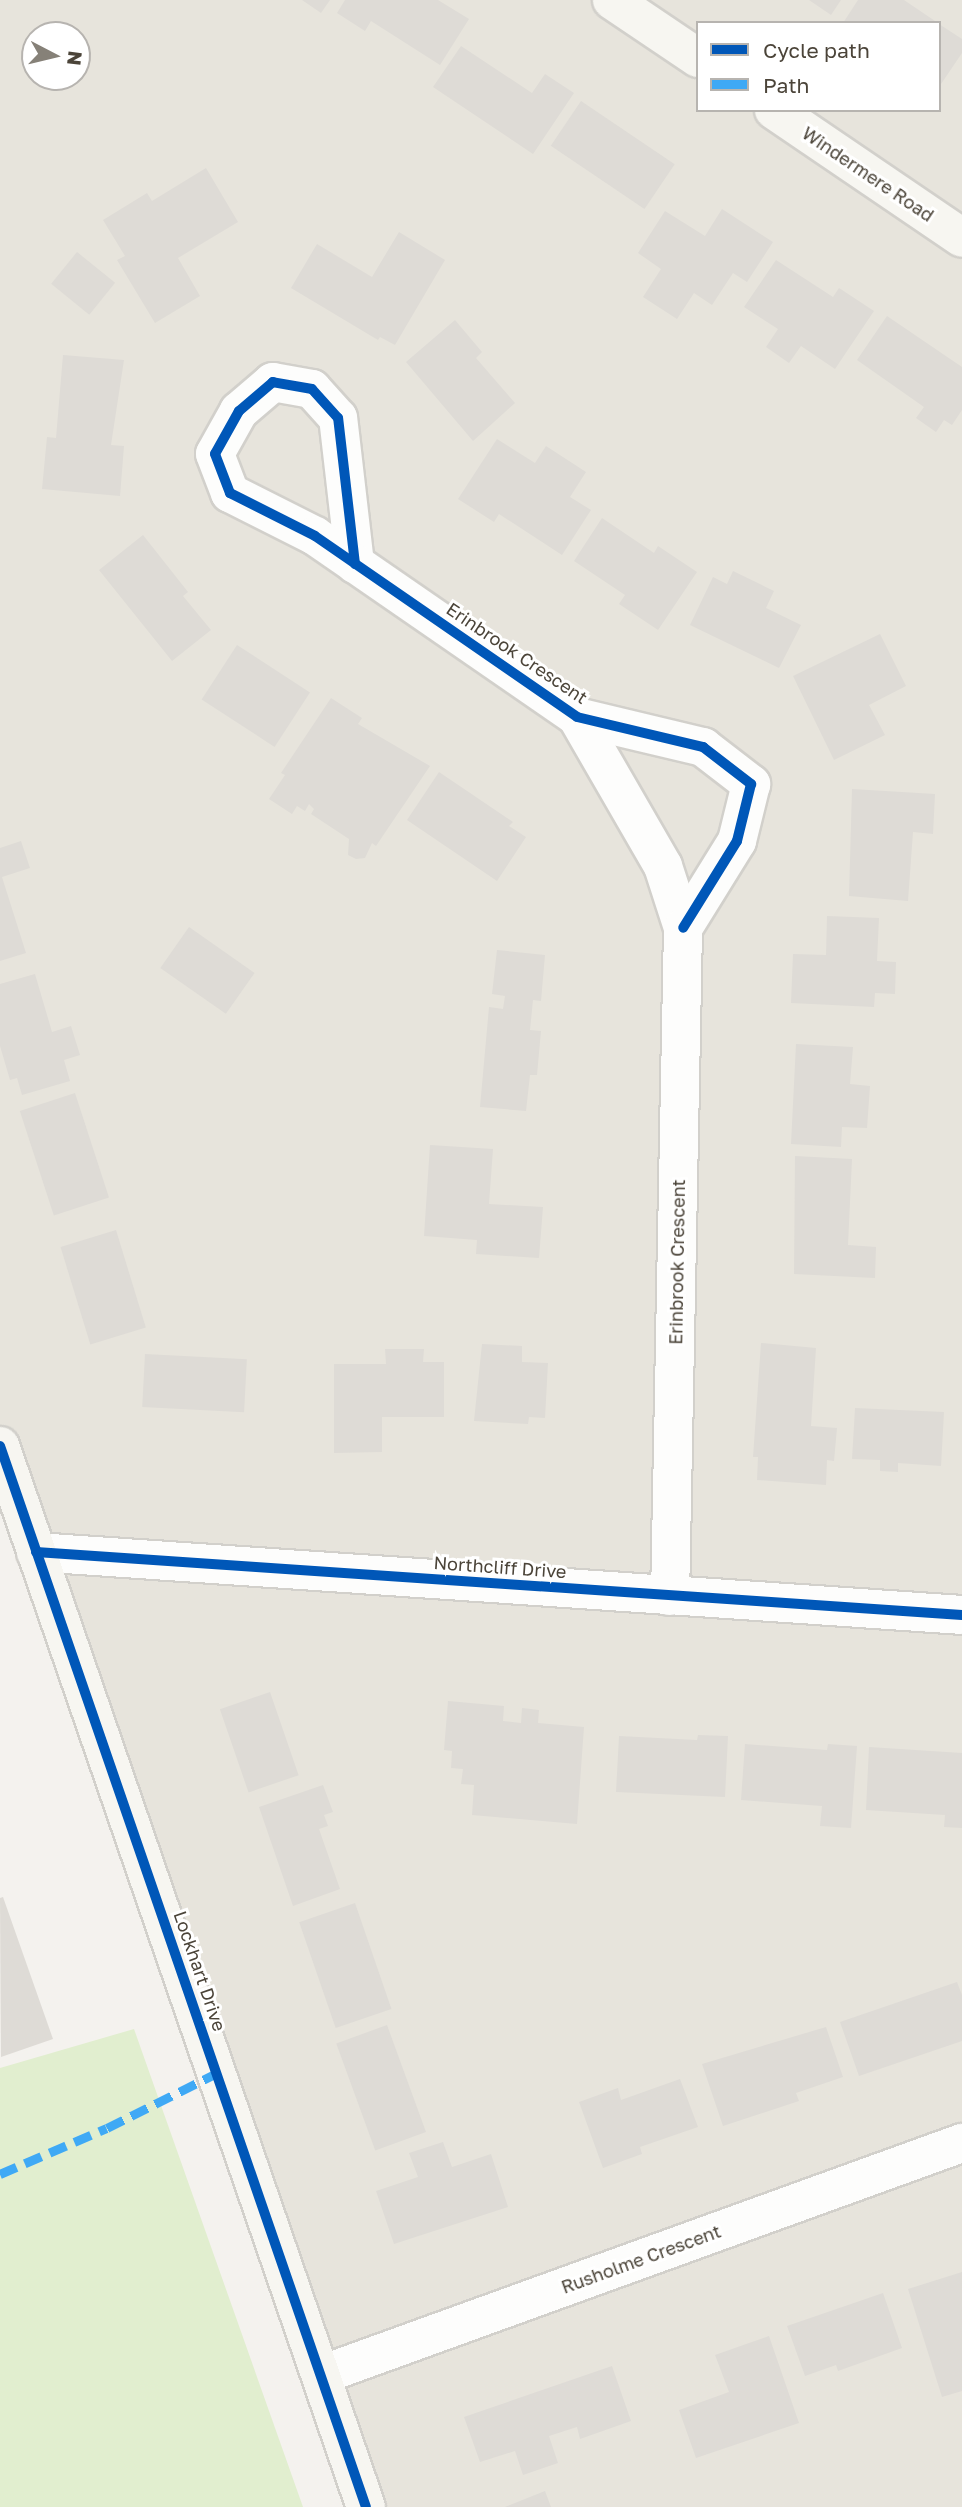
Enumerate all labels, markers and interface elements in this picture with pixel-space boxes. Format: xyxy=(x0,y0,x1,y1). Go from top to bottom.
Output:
north arrow xyxy=(21,21,91,91)
legend xyxy=(696,21,941,112)
text: Cycle path xyxy=(763,37,870,63)
text: N xyxy=(63,50,88,67)
text: Path xyxy=(763,72,810,98)
street label: Windermere Road xyxy=(798,122,938,226)
street label: Erinbrook Crescent xyxy=(442,598,592,708)
street label: Erinbrook Crescent xyxy=(665,1179,689,1345)
street label: Northcliff Drive xyxy=(433,1552,567,1582)
street label: Lockhart Drive xyxy=(169,1908,231,2034)
street label: Rusholme Crescent xyxy=(558,2220,724,2298)

